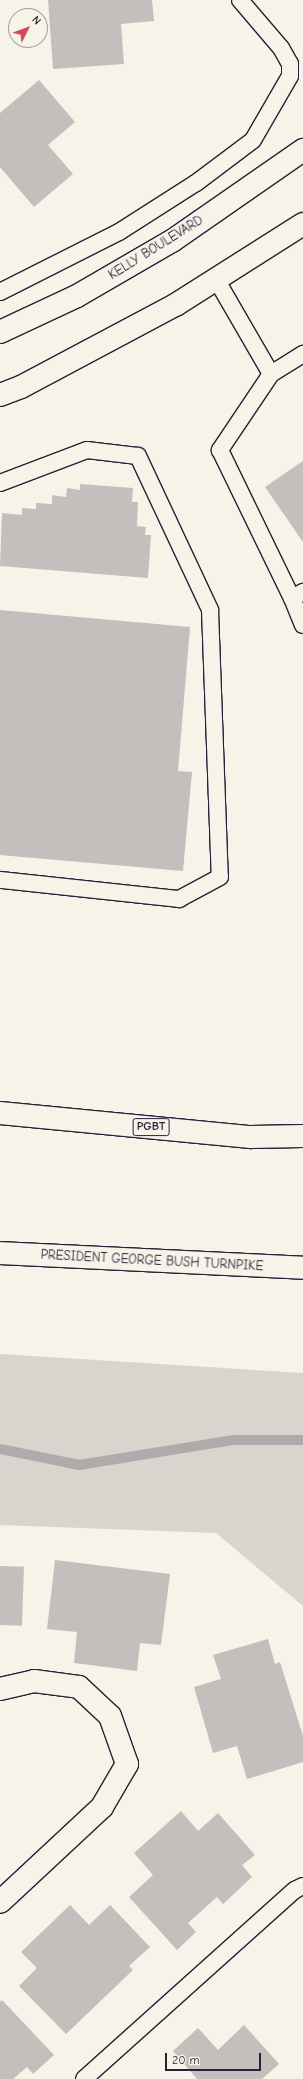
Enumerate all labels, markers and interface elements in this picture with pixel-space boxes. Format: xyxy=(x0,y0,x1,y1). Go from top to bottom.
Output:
north arrow xyxy=(8,8,48,48)
text: N xyxy=(29,13,44,27)
street label: KELLY BOULEVARD xyxy=(106,213,206,283)
road number: PGBT xyxy=(132,1117,170,1137)
street label: PRESIDENT GEORGE BUSH TURNPIKE xyxy=(40,1247,264,1275)
scale bar xyxy=(167,2045,263,2071)
text: 20 m xyxy=(172,2053,200,2067)

